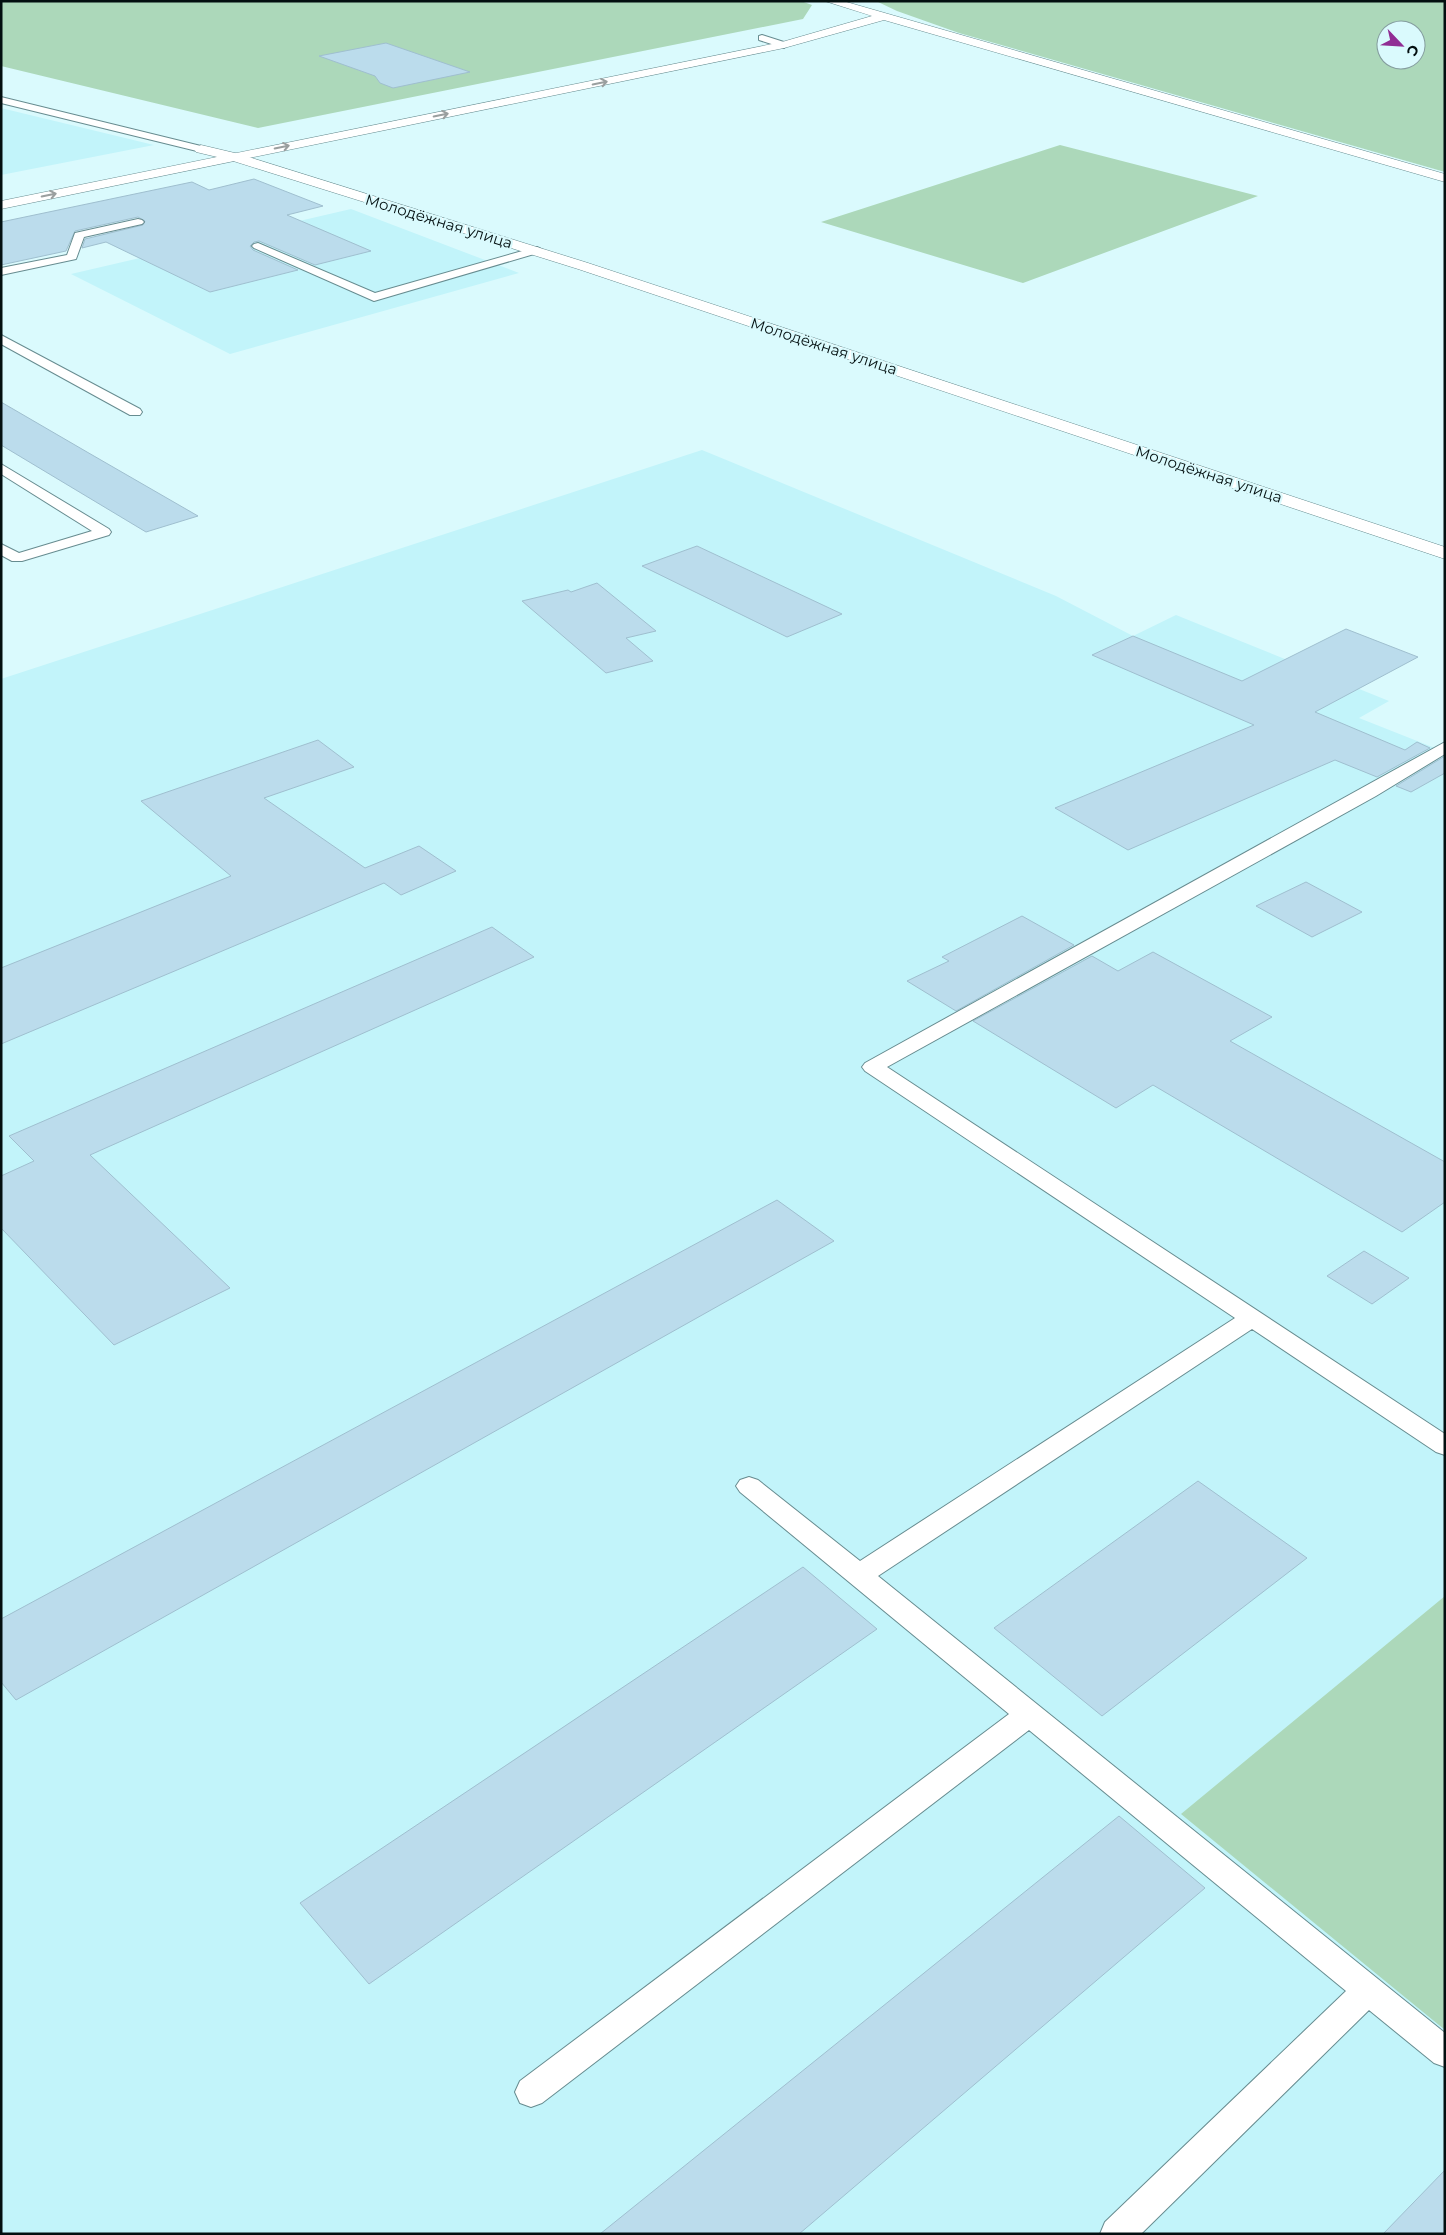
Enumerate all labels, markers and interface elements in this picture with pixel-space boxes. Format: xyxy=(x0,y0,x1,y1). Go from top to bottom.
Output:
north arrow xyxy=(1376,20,1426,70)
text: С xyxy=(1402,42,1423,59)
one-way arrow xyxy=(592,77,608,87)
one-way arrow xyxy=(432,110,448,119)
one-way arrow xyxy=(273,142,289,152)
one-way arrow xyxy=(41,190,57,200)
street label: Молодёжная улица xyxy=(363,190,515,252)
street label: Молодёжная улица xyxy=(748,313,900,379)
street label: Молодёжная улица xyxy=(1133,441,1285,507)

